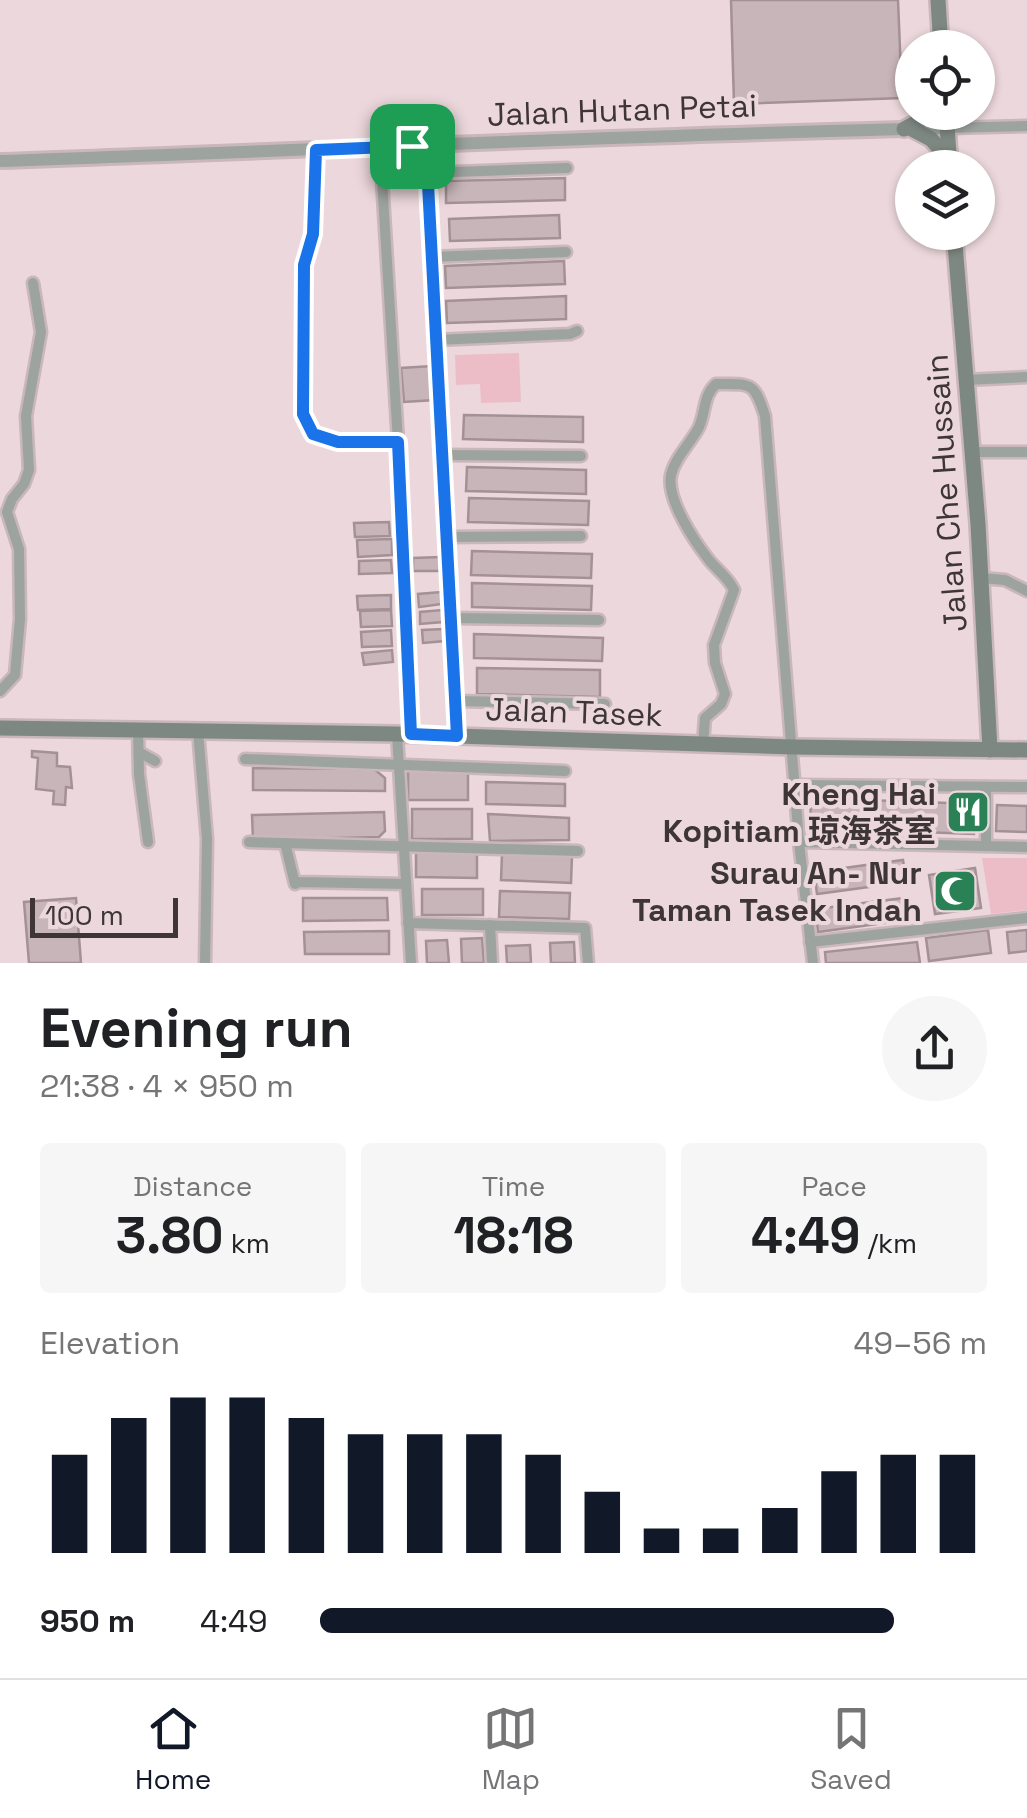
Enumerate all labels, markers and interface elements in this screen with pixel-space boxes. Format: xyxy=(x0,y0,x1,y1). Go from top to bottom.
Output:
map controls xyxy=(895,30,995,250)
button: locate xyxy=(895,30,995,130)
street label: Jalan Hutan Petai xyxy=(486,85,758,135)
pin xyxy=(370,104,455,189)
icon: arrive xyxy=(385,119,440,174)
button: layers xyxy=(895,150,995,250)
street label: Jalan Che Hussain xyxy=(916,353,976,633)
street label: Jalan Tasek xyxy=(485,689,663,735)
place label: Kheng Hai Kopitiam 琼海茶室 xyxy=(663,774,936,851)
restaurant icon: Kheng Hai Kopitiam 琼海茶室 xyxy=(945,789,991,835)
place label: Surau An- Nur Taman Tasek Indah xyxy=(632,853,922,930)
mosque icon: Surau An- Nur Taman Tasek Indah xyxy=(932,868,978,914)
scale bar xyxy=(30,893,178,938)
text: 100 m xyxy=(45,897,124,933)
text: Evening run xyxy=(40,993,353,1063)
button: share xyxy=(882,996,987,1101)
text: 21:38 · 4 × 950 m xyxy=(40,1066,294,1106)
text: Distance xyxy=(133,1168,252,1204)
text: Time xyxy=(482,1168,545,1204)
text: Pace xyxy=(801,1168,867,1204)
text: 3.80 xyxy=(116,1204,224,1268)
text: 18:18 xyxy=(453,1204,574,1268)
text: 4:49 xyxy=(751,1204,861,1268)
text: km xyxy=(224,1225,270,1261)
text: /km xyxy=(861,1225,917,1261)
text: Elevation xyxy=(40,1323,180,1363)
text: 49–56 m xyxy=(853,1323,987,1363)
text: 950 m xyxy=(40,1601,135,1641)
text: 4:49 xyxy=(200,1601,268,1641)
tab: Home xyxy=(135,1701,211,1797)
tab: Map xyxy=(482,1701,540,1797)
tab: Saved xyxy=(810,1701,892,1797)

